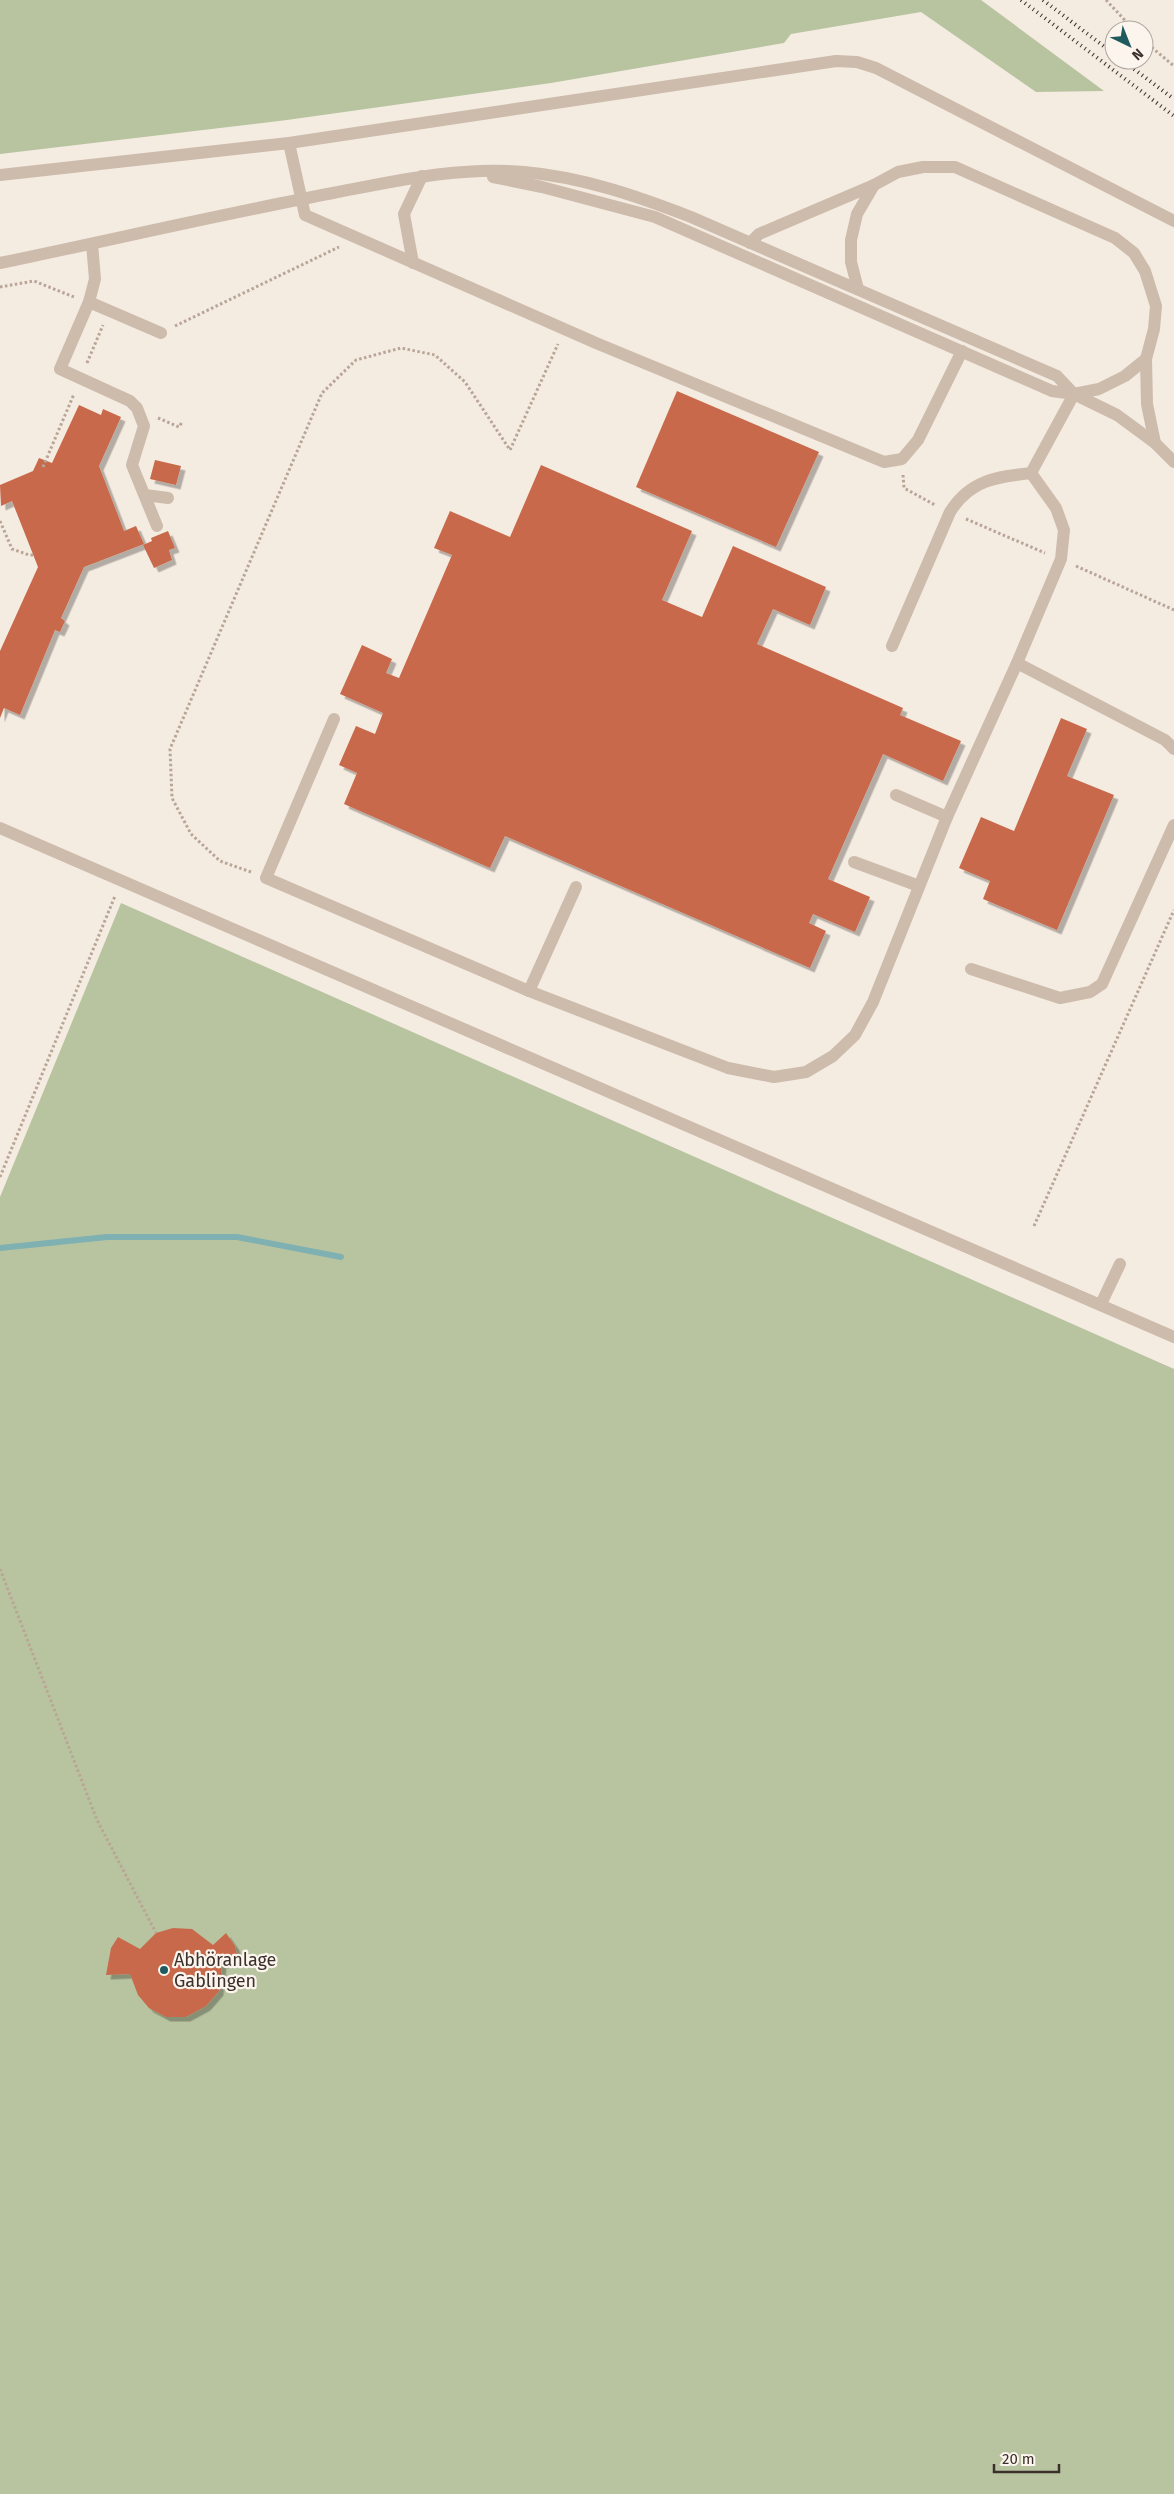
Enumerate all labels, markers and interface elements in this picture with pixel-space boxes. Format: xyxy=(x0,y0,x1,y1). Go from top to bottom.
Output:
north arrow xyxy=(1104,20,1154,70)
text: N xyxy=(1128,45,1147,64)
place label: Abhöranlage Gablingen xyxy=(174,1949,276,1992)
marker: Abhöranlage Gablingen xyxy=(158,1964,170,1976)
scale bar xyxy=(994,2442,1059,2474)
text: 20 m xyxy=(1002,2450,1035,2468)

